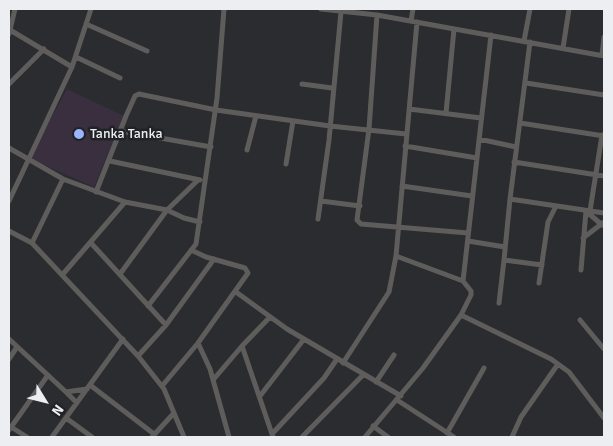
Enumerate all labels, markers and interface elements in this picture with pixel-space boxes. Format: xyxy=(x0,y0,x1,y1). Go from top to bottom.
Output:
place label: Tanka Tanka xyxy=(90,126,163,142)
marker: Tanka Tanka xyxy=(72,127,86,141)
north arrow xyxy=(20,376,70,426)
text: N xyxy=(48,401,67,419)

